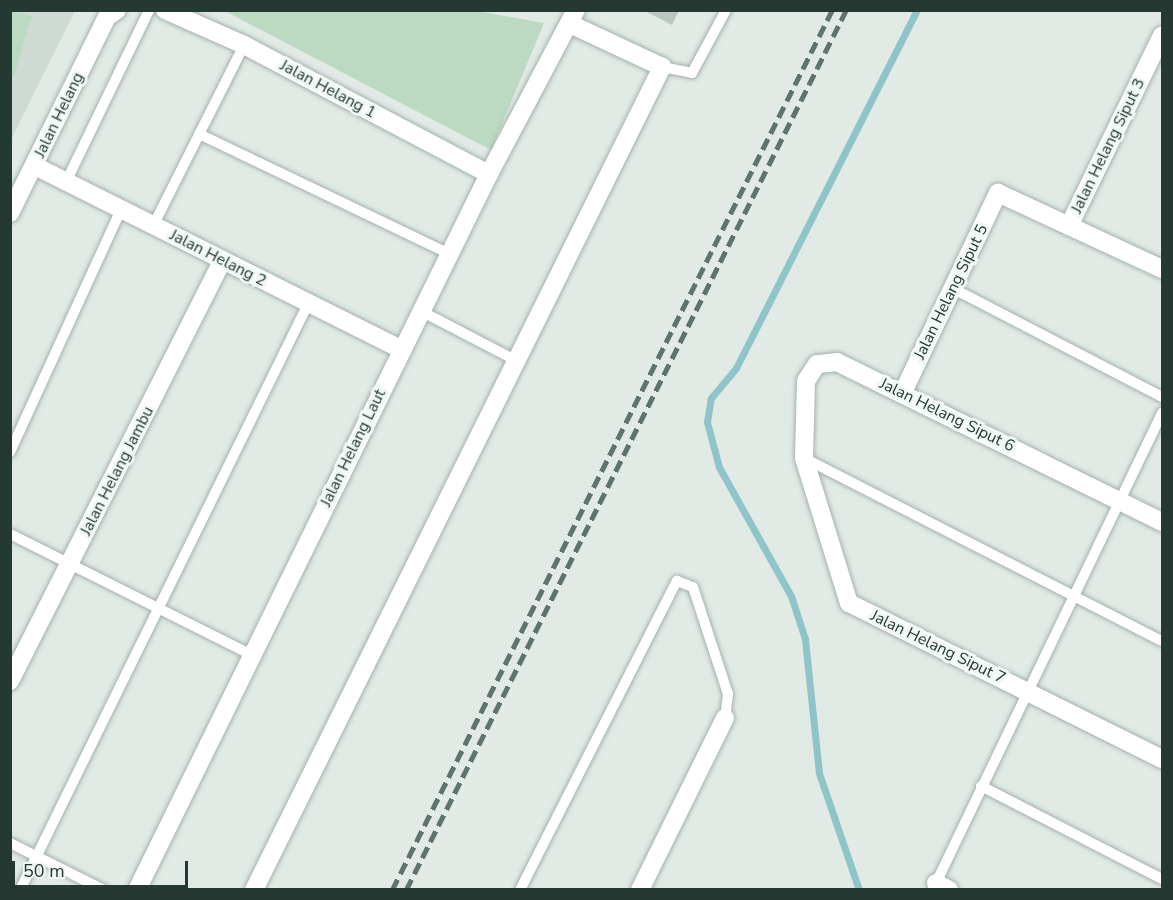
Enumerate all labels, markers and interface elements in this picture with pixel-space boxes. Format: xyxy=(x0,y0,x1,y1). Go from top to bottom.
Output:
street label: Jalan Helang 1 xyxy=(277,56,379,122)
street label: Jalan Helang xyxy=(30,69,88,161)
street label: Jalan Helang Siput 3 xyxy=(1067,75,1149,217)
street label: Jalan Helang Siput 5 xyxy=(910,221,992,363)
street label: Jalan Helang 2 xyxy=(166,225,270,291)
street label: Jalan Helang Siput 6 xyxy=(876,374,1018,456)
street label: Jalan Helang Laut xyxy=(316,386,390,510)
street label: Jalan Helang Jambu xyxy=(76,403,158,539)
street label: Jalan Helang Siput 7 xyxy=(867,606,1009,688)
scale bar xyxy=(15,849,190,887)
text: 50 m xyxy=(23,859,65,883)

